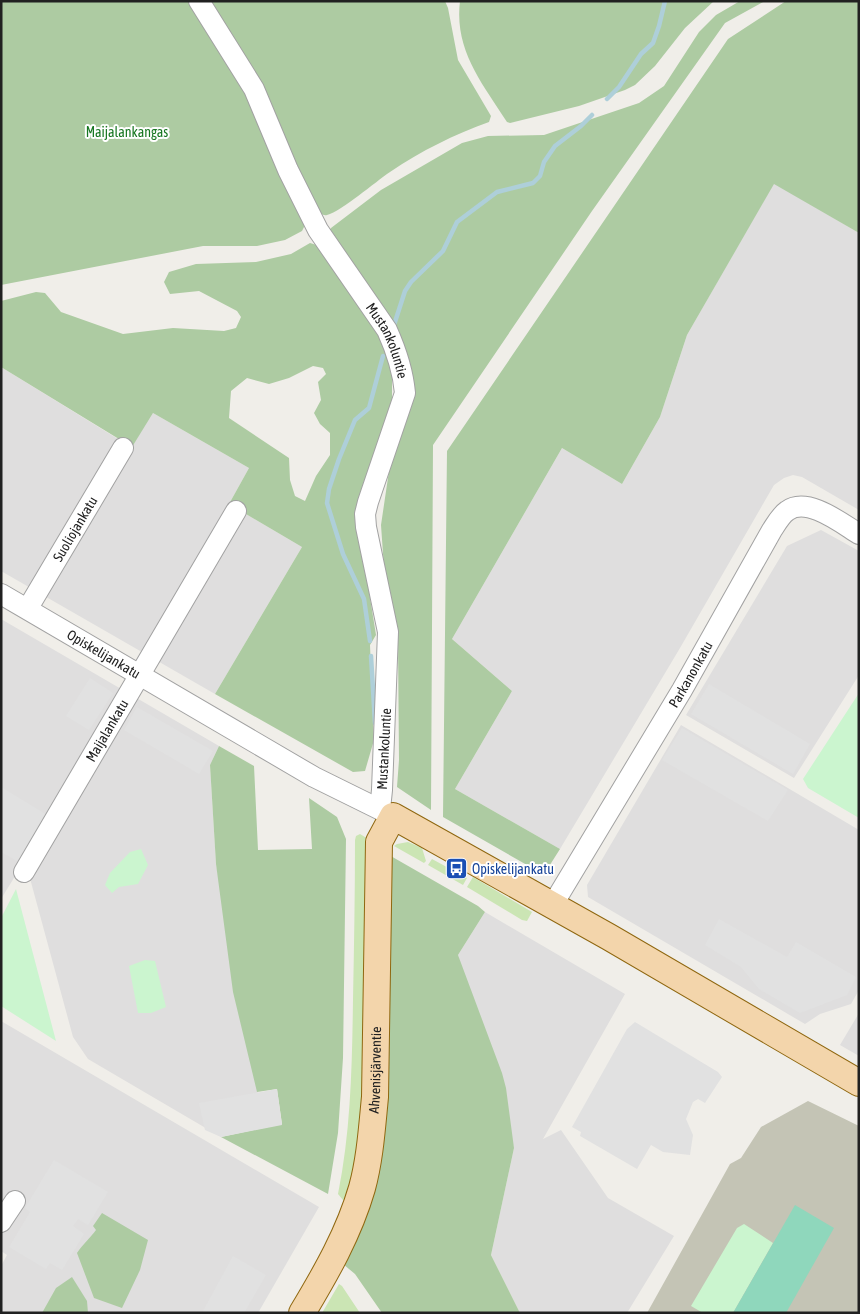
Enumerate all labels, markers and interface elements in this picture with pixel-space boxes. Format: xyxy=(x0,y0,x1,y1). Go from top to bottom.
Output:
park label: Maijalankangas xyxy=(86,124,168,140)
street label: Mustankoluntie xyxy=(363,300,411,380)
street label: Suoliojankatu xyxy=(49,493,100,564)
street label: Opiskelijankatu xyxy=(64,626,143,682)
street label: Parkanonkatu xyxy=(665,638,716,710)
street label: Maijalankatu xyxy=(83,697,132,765)
street label: Mustankoluntie xyxy=(374,708,394,790)
bus stop icon: Opiskelijankatu xyxy=(444,857,468,881)
place label: Opiskelijankatu xyxy=(472,861,554,877)
street label: Ahvenisjärventie xyxy=(365,1026,384,1114)

